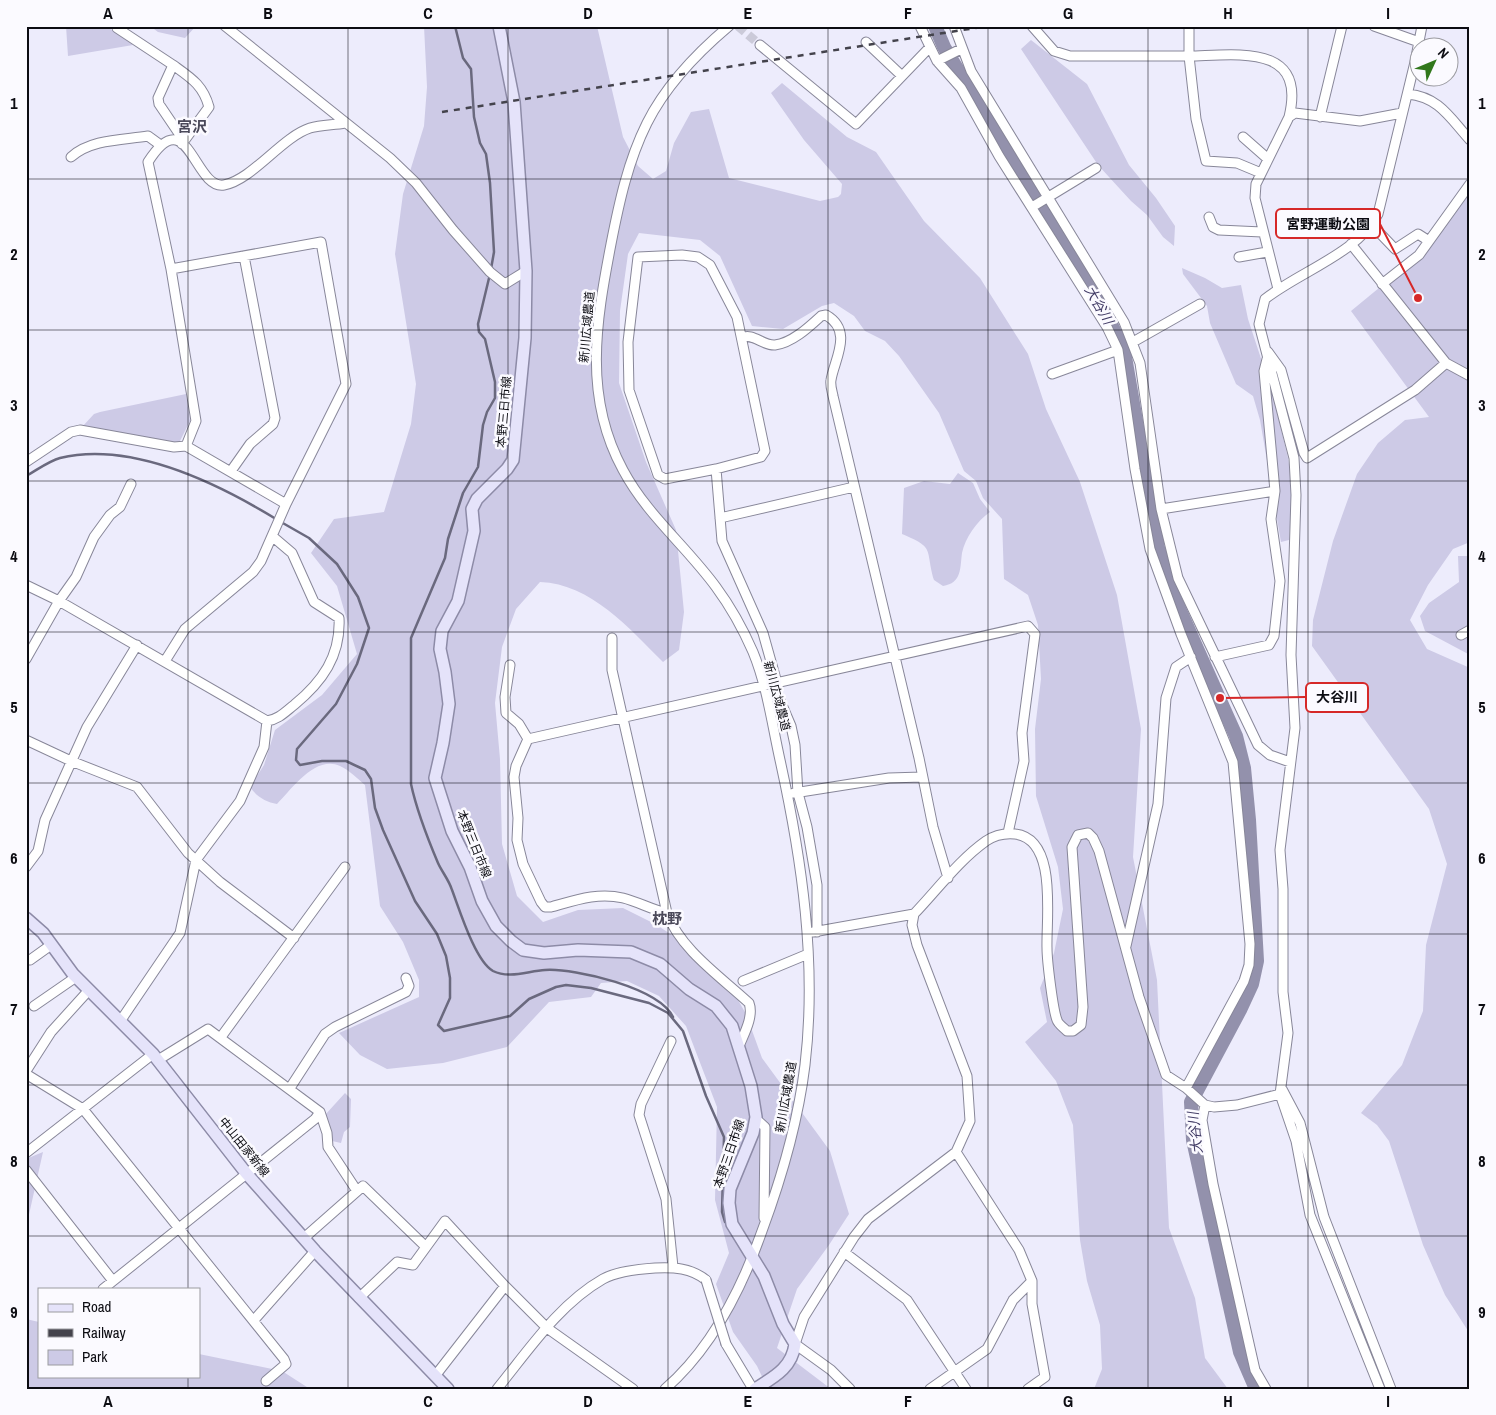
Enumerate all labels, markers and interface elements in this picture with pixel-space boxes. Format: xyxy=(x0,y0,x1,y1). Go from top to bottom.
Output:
text: A xyxy=(103,2,113,24)
text: B xyxy=(263,2,273,24)
text: C xyxy=(423,2,433,24)
text: D xyxy=(583,2,593,24)
text: E xyxy=(744,2,753,24)
text: F xyxy=(904,2,912,24)
text: G xyxy=(1063,2,1073,24)
text: H xyxy=(1223,2,1233,24)
text: I xyxy=(1386,2,1390,24)
north arrow xyxy=(1408,38,1458,88)
text: N xyxy=(1434,44,1453,62)
text: 1 xyxy=(10,92,18,114)
text: 1 xyxy=(1478,92,1486,114)
district label: 宮沢 xyxy=(177,116,207,137)
callout: 宮野運動公園 xyxy=(1276,209,1380,238)
text: 宮野運動公園 xyxy=(1286,215,1370,233)
text: 2 xyxy=(10,243,18,265)
text: 2 xyxy=(1478,243,1486,265)
water label: 大谷川 xyxy=(1081,282,1118,329)
street label: 新川広域農道 xyxy=(576,290,598,364)
street label: 本野三日市線 xyxy=(493,375,515,449)
text: 3 xyxy=(10,394,18,416)
text: 3 xyxy=(1478,394,1486,416)
text: 4 xyxy=(10,545,18,567)
text: 4 xyxy=(1478,545,1486,567)
street label: 新川広域農道 xyxy=(760,659,794,733)
callout: 大谷川 xyxy=(1306,683,1368,712)
text: 大谷川 xyxy=(1316,688,1358,706)
text: 5 xyxy=(10,696,18,718)
text: 5 xyxy=(1478,696,1486,718)
street label: 本野三日市線 xyxy=(453,808,495,880)
text: 6 xyxy=(10,847,18,869)
text: 6 xyxy=(1478,847,1486,869)
district label: 枕野 xyxy=(652,908,682,929)
text: 7 xyxy=(10,998,18,1020)
text: 7 xyxy=(1478,998,1486,1020)
street label: 新川広域農道 xyxy=(772,1060,800,1134)
water label: 大谷川 xyxy=(1184,1109,1206,1155)
street label: 中山田家新線 xyxy=(215,1114,273,1180)
street label: 本野三日市線 xyxy=(710,1117,748,1191)
text: 8 xyxy=(10,1150,18,1172)
text: 8 xyxy=(1478,1150,1486,1172)
legend xyxy=(38,1288,200,1378)
text: Road xyxy=(82,1296,111,1317)
text: 9 xyxy=(10,1301,18,1323)
text: 9 xyxy=(1478,1301,1486,1323)
text: Railway xyxy=(82,1322,127,1343)
text: Park xyxy=(82,1346,108,1367)
text: A xyxy=(103,1390,113,1412)
text: B xyxy=(263,1390,273,1412)
text: C xyxy=(423,1390,433,1412)
text: D xyxy=(583,1390,593,1412)
text: E xyxy=(744,1390,753,1412)
text: F xyxy=(904,1390,912,1412)
text: G xyxy=(1063,1390,1073,1412)
text: H xyxy=(1223,1390,1233,1412)
text: I xyxy=(1386,1390,1390,1412)

